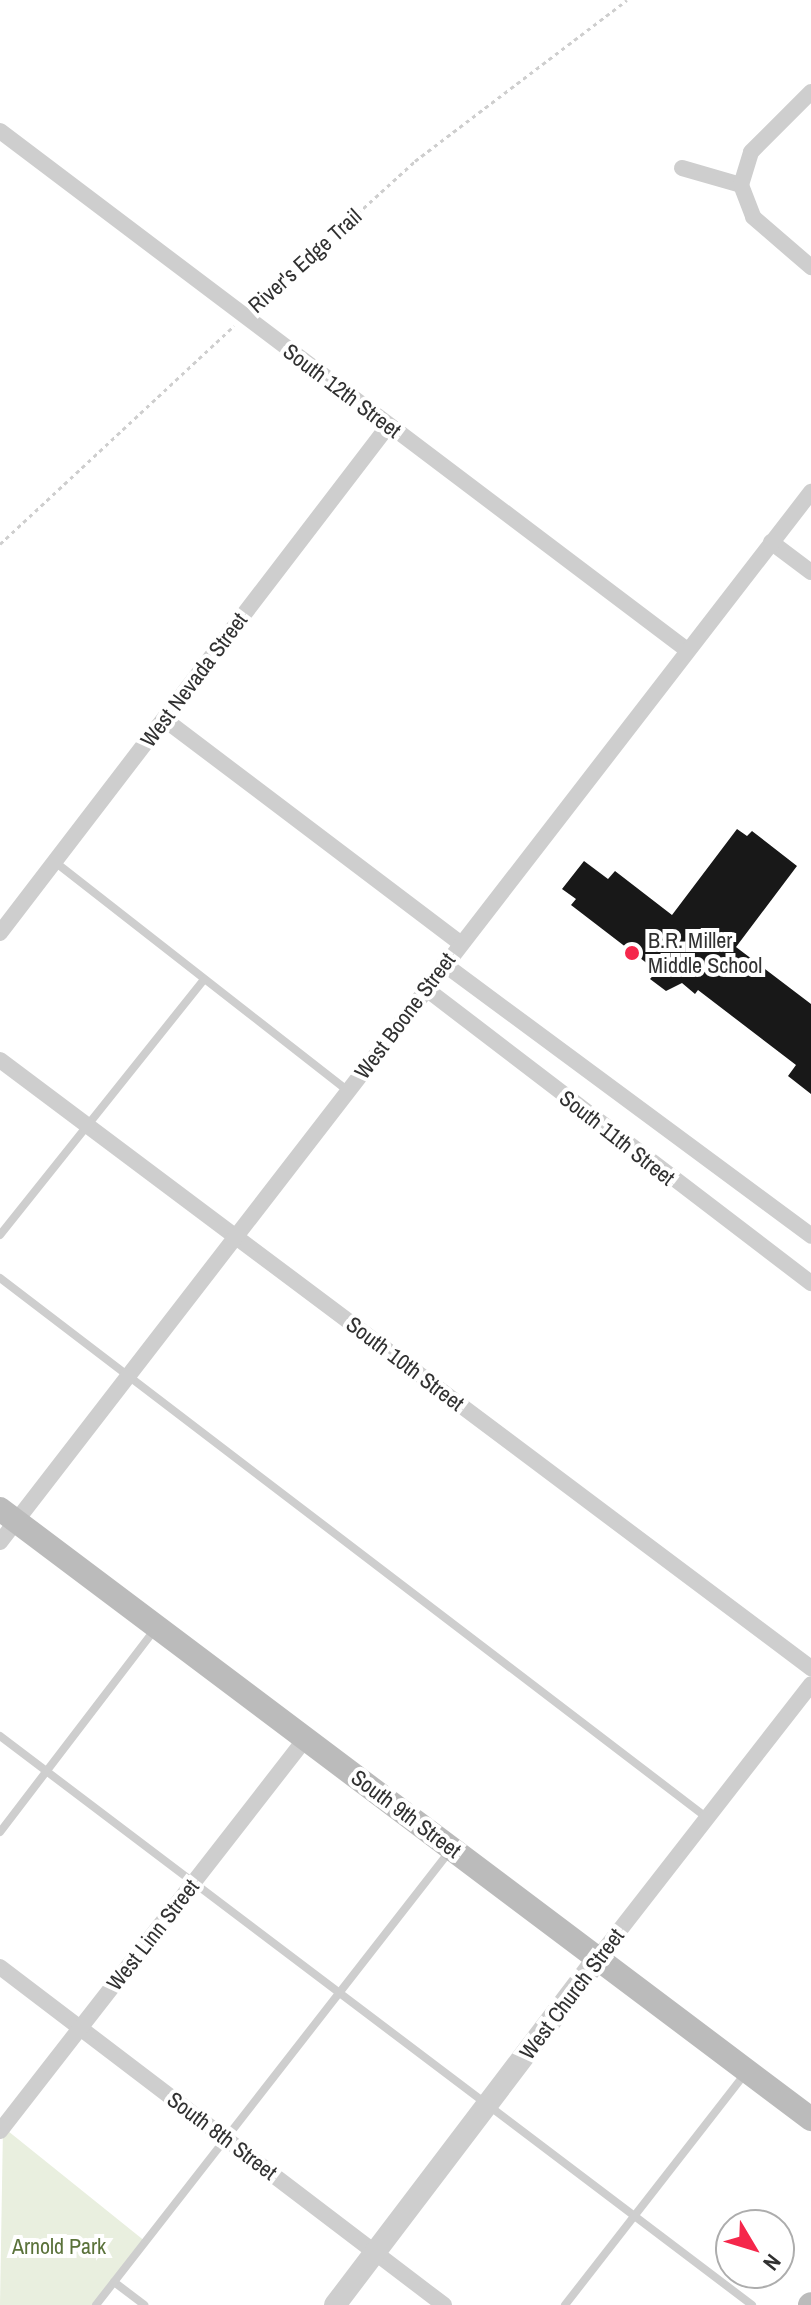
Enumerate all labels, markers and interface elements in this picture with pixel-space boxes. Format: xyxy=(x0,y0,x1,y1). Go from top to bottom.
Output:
street label: River's Edge Trail xyxy=(243,203,367,319)
street label: South 12th Street xyxy=(278,338,406,444)
street label: West Nevada Street xyxy=(135,608,253,752)
place label: B.R. Miller Middle School xyxy=(648,927,762,978)
marker: B.R. Miller Middle School xyxy=(623,944,641,962)
street label: West Boone Street xyxy=(349,948,461,1084)
street label: South 11th Street xyxy=(554,1085,680,1191)
street label: South 10th Street xyxy=(341,1311,469,1417)
street label: South 9th Street xyxy=(346,1764,466,1864)
street label: West Linn Street xyxy=(101,1874,205,1996)
street label: West Church Street xyxy=(514,1923,630,2065)
street label: South 8th Street xyxy=(162,2086,282,2186)
north arrow xyxy=(715,2209,795,2289)
park label: Arnold Park xyxy=(12,2234,106,2260)
text: N xyxy=(757,2248,788,2277)

